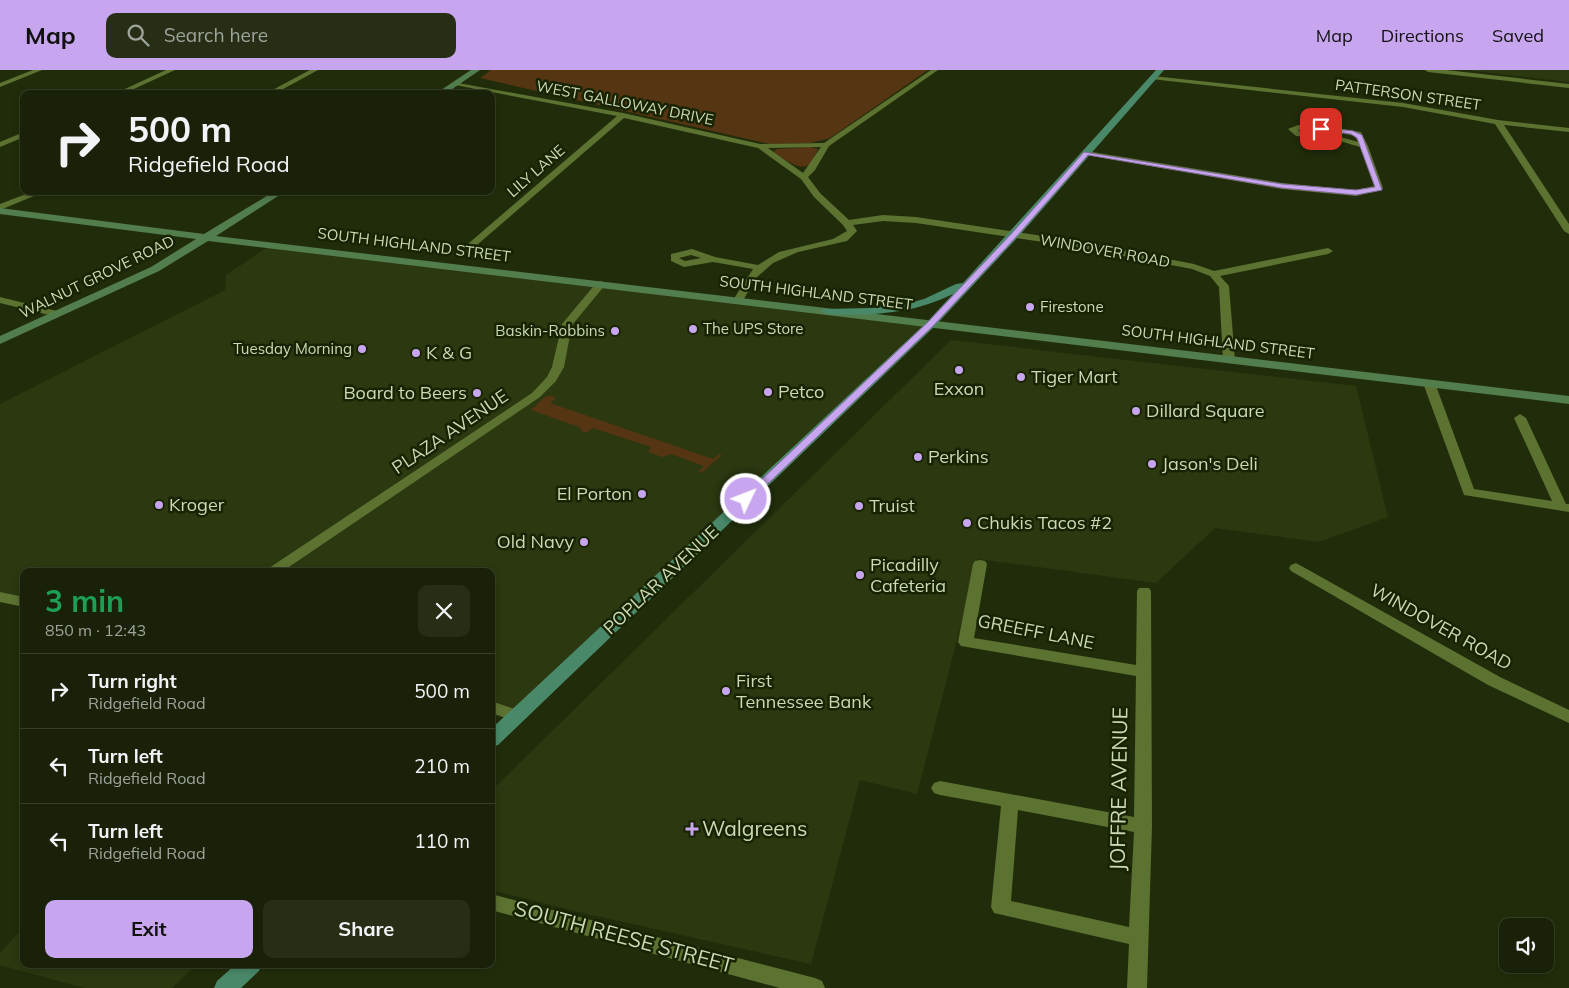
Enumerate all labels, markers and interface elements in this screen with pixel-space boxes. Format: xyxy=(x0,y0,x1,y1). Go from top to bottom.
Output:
search box xyxy=(106,13,456,58)
text: Map xyxy=(25,20,76,50)
icon: search xyxy=(124,21,152,49)
text: Search here xyxy=(164,23,268,47)
text: Map xyxy=(1316,24,1353,47)
text: Directions xyxy=(1381,24,1464,47)
text: Saved xyxy=(1492,24,1544,47)
street label: PATTERSON STREET xyxy=(1334,75,1482,114)
street label: WEST GALLOWAY DRIVE xyxy=(535,76,716,129)
text: 500 m xyxy=(128,107,232,151)
pin xyxy=(1300,108,1342,150)
icon: right xyxy=(45,110,110,175)
icon: arrive xyxy=(1307,115,1335,143)
street label: LILY LANE xyxy=(503,140,569,201)
text: Ridgefield Road xyxy=(128,150,290,178)
street label: SOUTH HIGHLAND STREET xyxy=(316,223,512,266)
street label: WINDOVER ROAD xyxy=(1039,230,1172,271)
street label: WALNUT GROVE ROAD xyxy=(16,231,177,322)
street label: SOUTH HIGHLAND STREET xyxy=(718,271,914,314)
place label: Firestone xyxy=(1040,297,1104,316)
marker: Firestone xyxy=(1024,301,1036,313)
place label: The UPS Store xyxy=(703,319,803,338)
street label: SOUTH HIGHLAND STREET xyxy=(1120,320,1316,363)
place label: Baskin-Robbins xyxy=(495,321,605,340)
marker: The UPS Store xyxy=(687,323,699,335)
marker: Baskin-Robbins xyxy=(609,325,621,337)
place label: Tuesday Morning xyxy=(233,339,352,358)
place label: K & G xyxy=(426,341,472,364)
marker: Tuesday Morning xyxy=(356,343,368,355)
marker: K & G xyxy=(410,347,422,359)
marker: Exxon xyxy=(953,364,965,376)
place label: Tiger Mart xyxy=(1031,365,1118,388)
marker: Tiger Mart xyxy=(1015,371,1027,383)
place label: Exxon xyxy=(934,377,984,400)
place label: Petco xyxy=(778,380,824,403)
place label: Board to Beers xyxy=(343,381,467,404)
street label: PLAZA AVENUE xyxy=(387,384,512,479)
marker: Petco xyxy=(762,386,774,398)
marker: Board to Beers xyxy=(471,387,483,399)
place label: Dillard Square xyxy=(1146,399,1264,422)
marker: Dillard Square xyxy=(1130,405,1142,417)
place label: Perkins xyxy=(928,445,989,468)
marker: Perkins xyxy=(912,451,924,463)
place label: Jason's Deli xyxy=(1162,452,1258,475)
marker: Jason's Deli xyxy=(1146,458,1158,470)
position arrow xyxy=(719,472,771,524)
place label: El Porton xyxy=(557,482,632,505)
marker: El Porton xyxy=(636,488,648,500)
place label: Kroger xyxy=(169,493,225,516)
place label: Truist xyxy=(869,494,915,517)
marker: Kroger xyxy=(153,499,165,511)
marker: Truist xyxy=(853,500,865,512)
place label: Chukis Tacos #2 xyxy=(977,511,1112,534)
marker: Chukis Tacos #2 xyxy=(961,517,973,529)
street label: POPLAR AVENUE xyxy=(598,520,723,639)
place label: Old Navy xyxy=(497,530,574,553)
marker: Old Navy xyxy=(578,536,590,548)
place label: Picadilly Cafeteria xyxy=(870,553,946,597)
marker: Picadilly Cafeteria xyxy=(854,569,866,581)
street label: WINDOVER ROAD xyxy=(1366,578,1516,675)
text: 3 min xyxy=(45,582,124,620)
button: close xyxy=(418,585,470,637)
street label: GREEFF LANE xyxy=(976,609,1096,654)
text: 850 m · 12:43 xyxy=(45,620,146,640)
text: Turn right xyxy=(88,669,177,693)
place label: First Tennessee Bank xyxy=(736,669,872,713)
icon: right xyxy=(45,677,73,705)
text: 500 m xyxy=(414,679,470,703)
marker: First Tennessee Bank xyxy=(720,685,732,697)
text: Ridgefield Road xyxy=(88,693,206,713)
street label: JOFFRE AVENUE xyxy=(1104,707,1132,871)
text: Turn left xyxy=(88,744,163,768)
icon: left xyxy=(45,752,73,780)
text: 210 m xyxy=(414,754,470,778)
text: Ridgefield Road xyxy=(88,768,206,788)
place label: Walgreens xyxy=(702,815,807,841)
text: Turn left xyxy=(88,819,163,843)
marker: Walgreens xyxy=(686,823,698,835)
icon: left xyxy=(45,827,73,855)
text: 110 m xyxy=(414,829,470,853)
text: Ridgefield Road xyxy=(88,843,206,863)
street label: SOUTH REESE STREET xyxy=(512,894,737,978)
button: Exit xyxy=(45,900,253,958)
button: Share xyxy=(263,900,470,958)
map controls xyxy=(1499,918,1554,973)
button: sound xyxy=(1499,918,1554,973)

